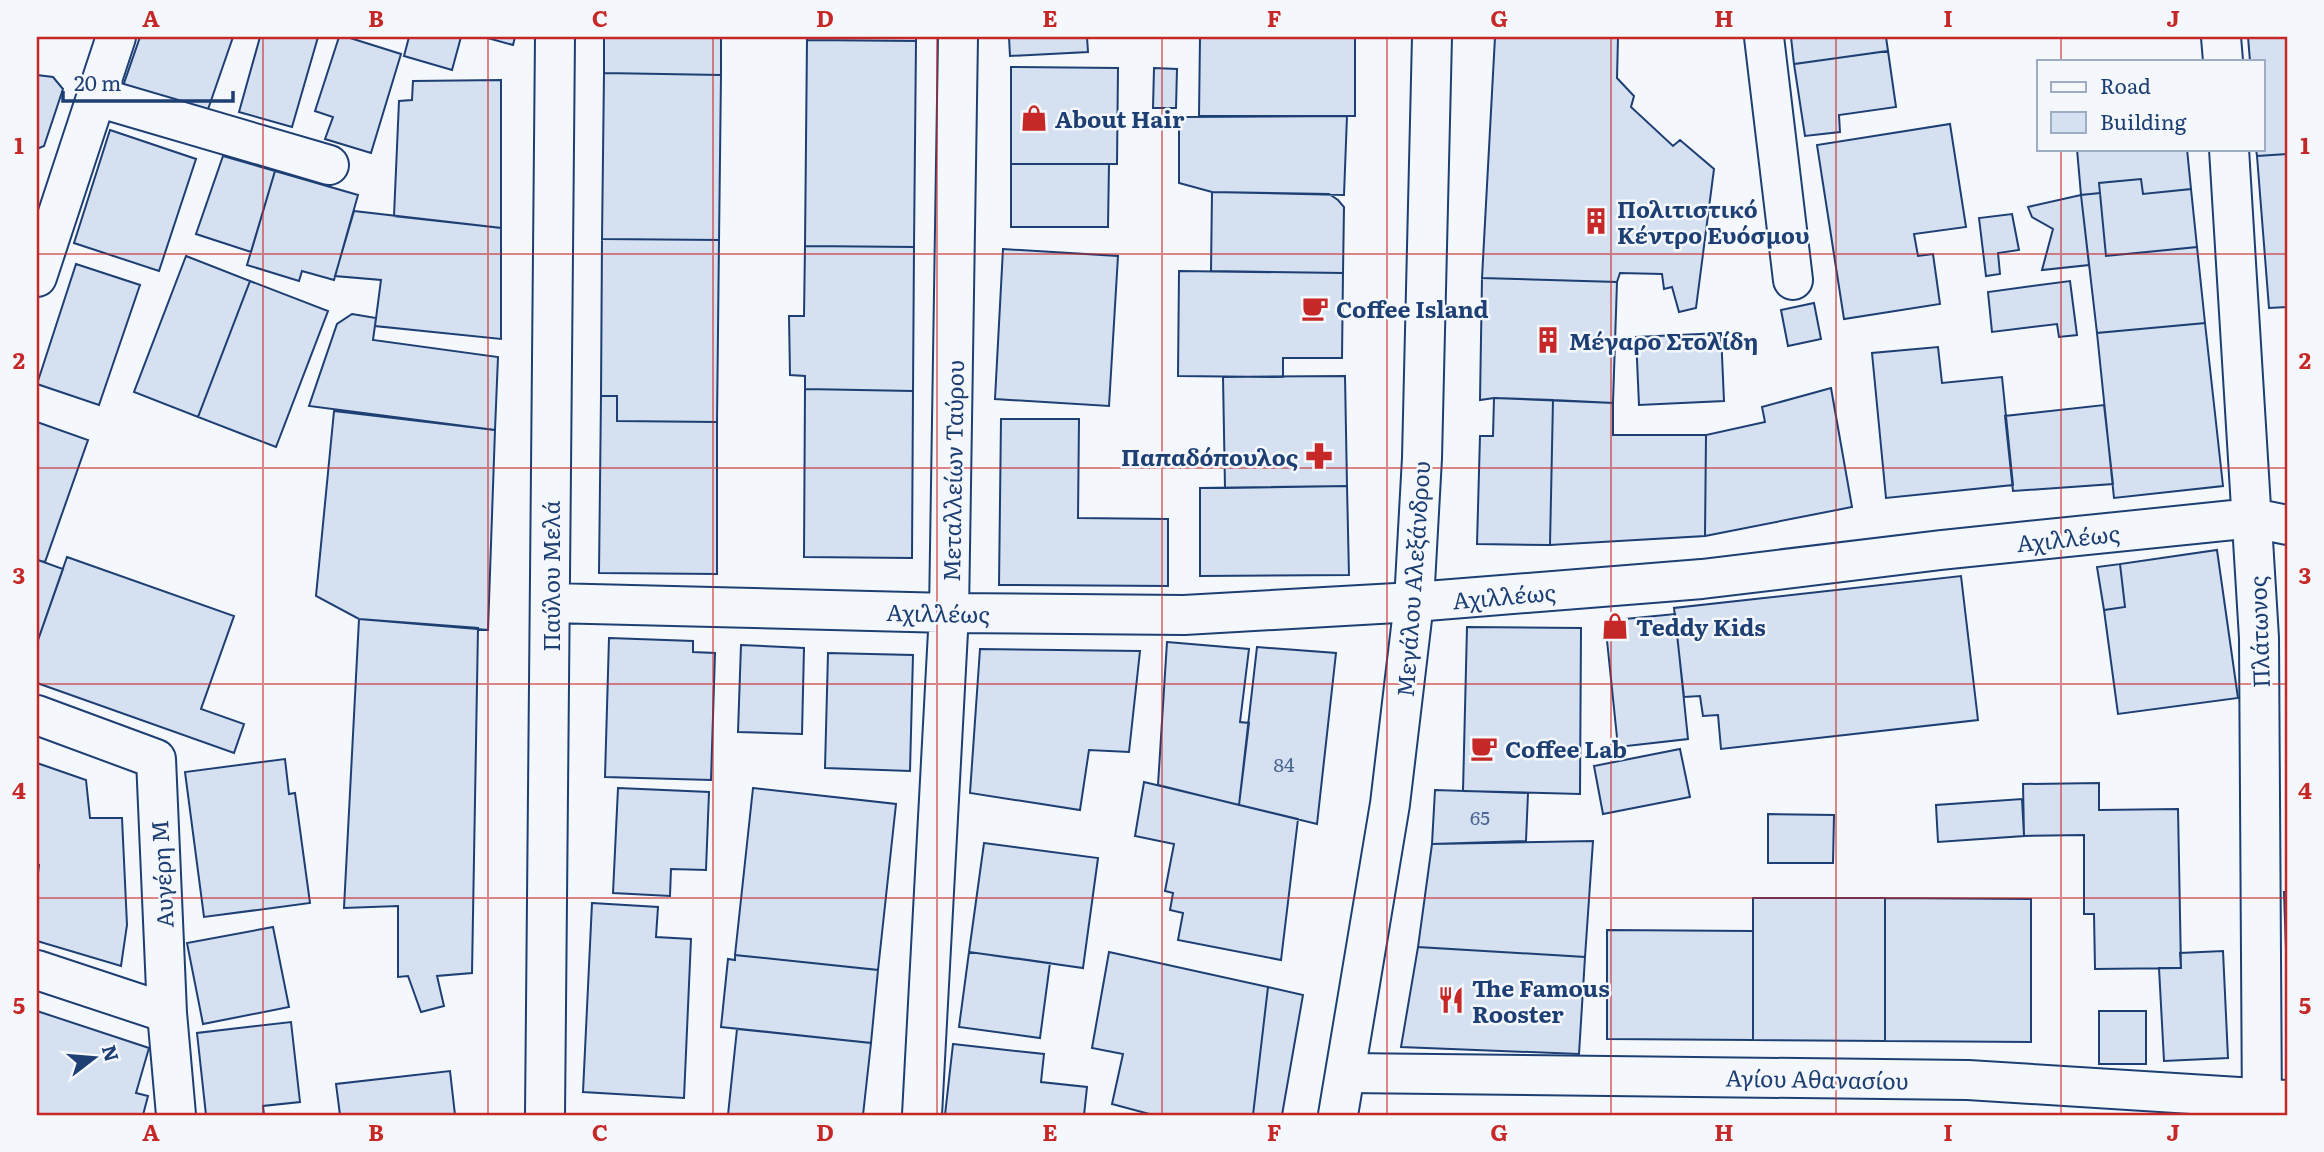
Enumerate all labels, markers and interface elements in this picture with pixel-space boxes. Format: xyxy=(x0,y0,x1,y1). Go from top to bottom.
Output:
text: A xyxy=(142,0,160,34)
text: B xyxy=(368,0,384,34)
text: C xyxy=(592,0,608,34)
text: D xyxy=(816,0,834,34)
text: E xyxy=(1042,0,1058,34)
text: F xyxy=(1267,0,1282,34)
text: G xyxy=(1490,0,1508,34)
text: H xyxy=(1714,0,1734,34)
text: I xyxy=(1943,0,1953,34)
text: J xyxy=(2166,0,2180,34)
scale bar xyxy=(63,60,233,104)
legend xyxy=(2037,60,2264,150)
text: 20 m xyxy=(74,66,121,97)
text: Road xyxy=(2100,69,2151,100)
place label: About Hair xyxy=(1055,101,1185,135)
shop icon: About Hair xyxy=(1019,103,1049,133)
text: Building xyxy=(2100,105,2187,136)
text: 1 xyxy=(14,127,24,161)
text: 1 xyxy=(2300,127,2310,161)
place label: Πολιτιστικό Κέντρο Ευόσμου xyxy=(1617,191,1809,251)
building icon: Πολιτιστικό Κέντρο Ευόσμου xyxy=(1581,206,1611,236)
place label: Coffee Island xyxy=(1336,291,1489,325)
cafe icon: Coffee Island xyxy=(1300,293,1330,323)
place label: Μέγαρο Στολίδη xyxy=(1569,323,1758,357)
building icon: Μέγαρο Στολίδη xyxy=(1533,325,1563,355)
text: 2 xyxy=(13,342,25,376)
text: 2 xyxy=(2299,342,2311,376)
street label: Μεταλλείων Ταύρου xyxy=(933,360,971,582)
place label: Παπαδόπουλος xyxy=(1121,439,1298,473)
pharmacy icon: Παπαδόπουλος xyxy=(1304,441,1334,471)
street label: Μεγάλου Αλεξάνδρου xyxy=(1387,460,1437,698)
street label: Παύλου Μελά xyxy=(533,500,567,652)
street label: Αχιλλέως xyxy=(2015,515,2121,559)
text: 3 xyxy=(13,557,25,591)
text: 3 xyxy=(2299,557,2311,591)
street label: Αχιλλέως xyxy=(1451,574,1557,616)
street label: Πλάτωνος xyxy=(2239,575,2277,689)
street label: Αχιλλέως xyxy=(886,594,990,630)
place label: Teddy Kids xyxy=(1636,609,1766,643)
shop icon: Teddy Kids xyxy=(1600,611,1630,641)
place label: Coffee Lab xyxy=(1505,731,1627,765)
cafe icon: Coffee Lab xyxy=(1469,733,1499,763)
house number: 84 xyxy=(1274,750,1295,778)
text: 4 xyxy=(12,772,26,806)
text: 4 xyxy=(2298,772,2312,806)
house number: 65 xyxy=(1470,803,1490,831)
street label: Αυγέρη Μ xyxy=(141,819,181,929)
place label: The Famous Rooster xyxy=(1472,970,1610,1030)
restaurant icon: The Famous Rooster xyxy=(1436,985,1466,1015)
text: 5 xyxy=(13,987,25,1021)
text: 5 xyxy=(2299,987,2311,1021)
north arrow xyxy=(60,1023,130,1092)
text: N xyxy=(96,1042,127,1065)
street label: Αγίου Αθανασίου xyxy=(1725,1059,1909,1097)
text: A xyxy=(142,1114,160,1148)
text: B xyxy=(368,1114,384,1148)
text: C xyxy=(592,1114,608,1148)
text: D xyxy=(816,1114,834,1148)
text: E xyxy=(1042,1114,1058,1148)
text: F xyxy=(1267,1114,1282,1148)
text: G xyxy=(1490,1114,1508,1148)
text: H xyxy=(1714,1114,1734,1148)
text: I xyxy=(1943,1114,1953,1148)
text: J xyxy=(2166,1114,2180,1148)

